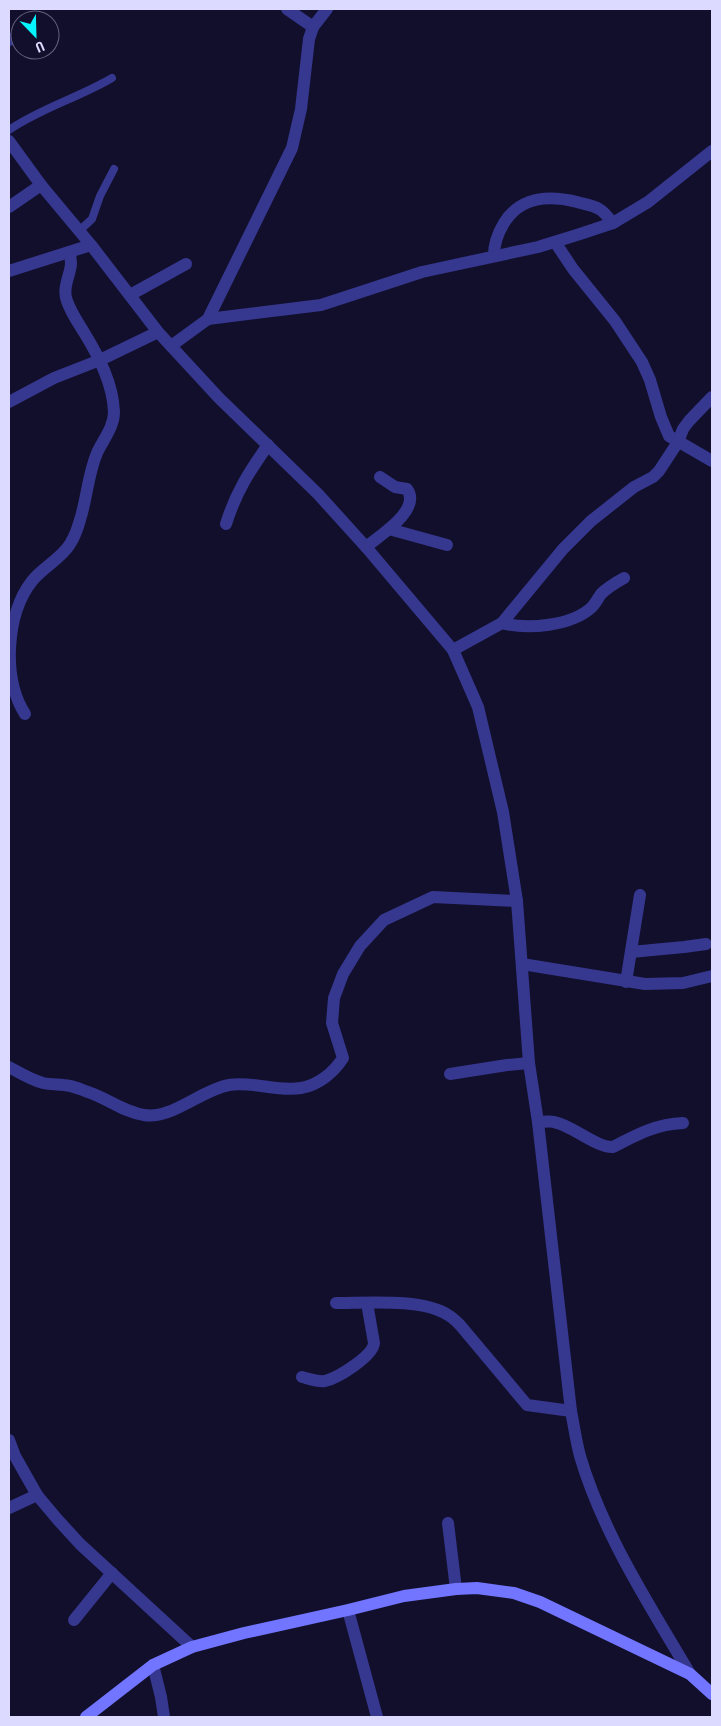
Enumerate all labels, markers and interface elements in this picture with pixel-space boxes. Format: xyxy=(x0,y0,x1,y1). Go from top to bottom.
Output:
north arrow xyxy=(10,10,60,60)
text: U xyxy=(33,38,47,56)

